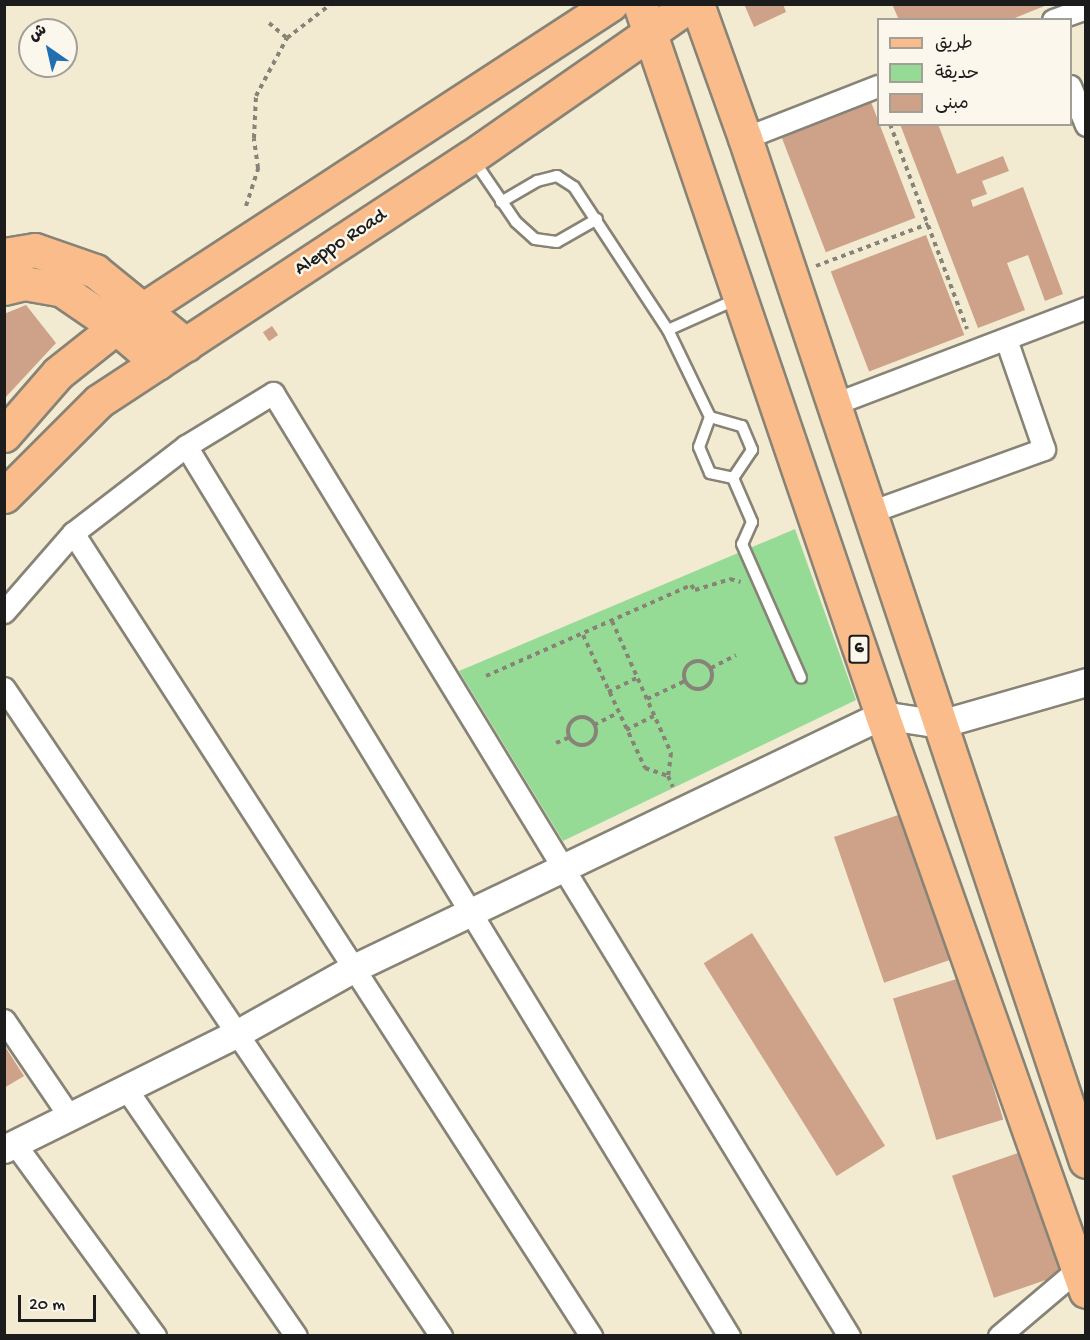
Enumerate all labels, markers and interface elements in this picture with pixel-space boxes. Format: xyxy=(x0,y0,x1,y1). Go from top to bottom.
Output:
north arrow xyxy=(18,18,78,78)
legend xyxy=(877,18,1072,126)
text: ش xyxy=(26,22,51,47)
text: طريق xyxy=(935,34,973,55)
text: حديقة xyxy=(935,64,979,85)
text: مبنى xyxy=(935,94,969,115)
street label: Aleppo Road xyxy=(290,204,392,282)
road number: 6 xyxy=(847,634,871,664)
scale bar xyxy=(21,1283,99,1321)
text: 20 m xyxy=(29,1295,65,1316)

